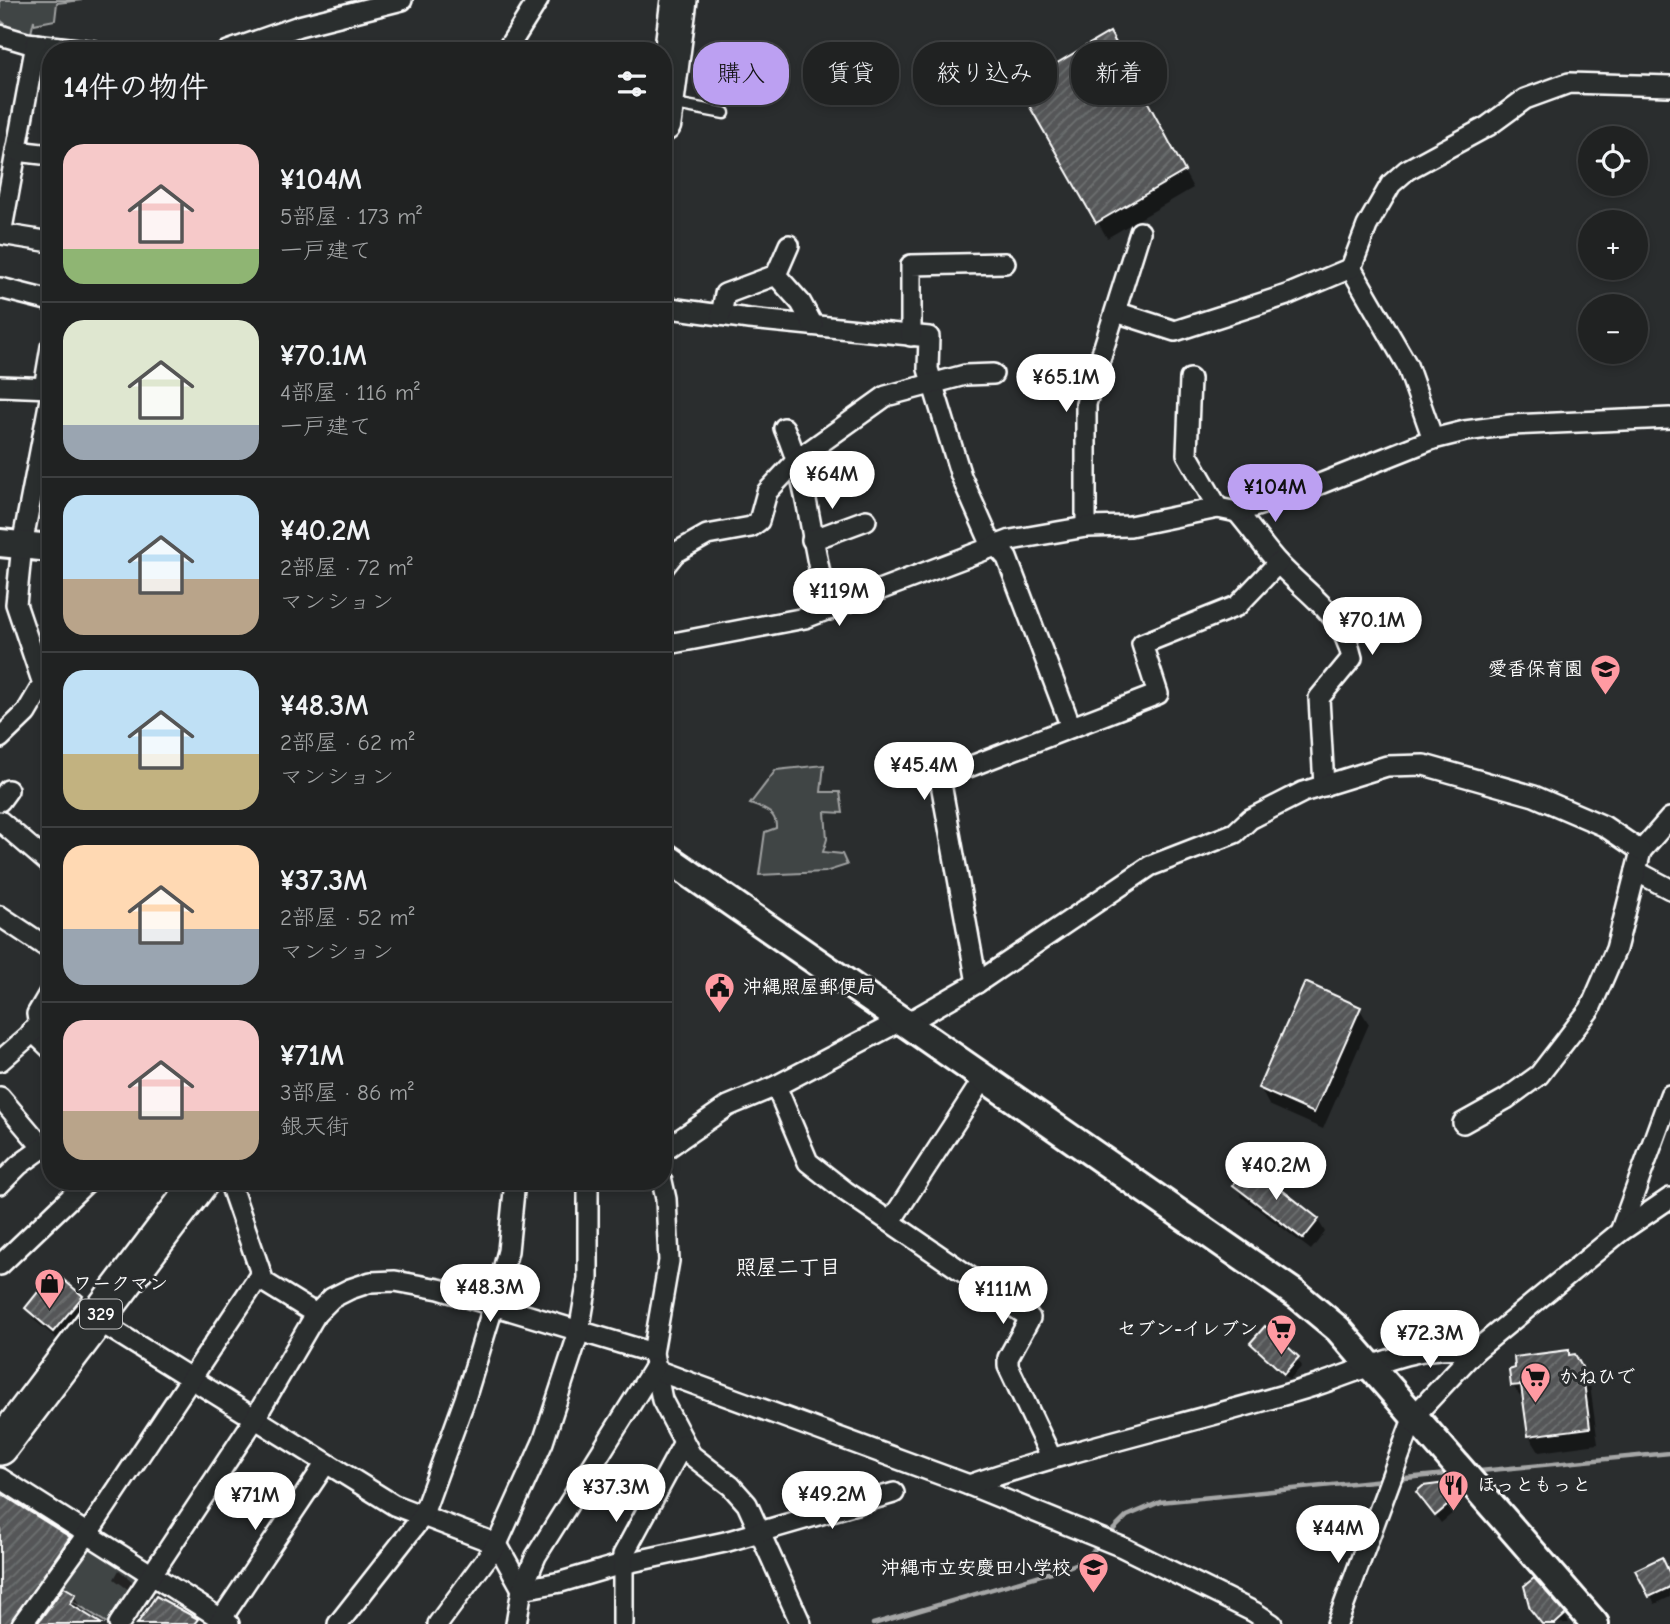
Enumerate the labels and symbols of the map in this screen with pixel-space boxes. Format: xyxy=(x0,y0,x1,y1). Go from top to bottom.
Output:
pin: ¥65.1M xyxy=(1009,354,1123,414)
pin: ¥64M xyxy=(791,452,873,511)
pin: ¥104M xyxy=(1226,464,1324,524)
pin: ¥119M xyxy=(790,568,888,628)
pin: ¥70.1M xyxy=(1315,598,1429,657)
school or university icon: 愛香保育園 xyxy=(1589,652,1623,696)
place label: 愛香保育園 xyxy=(1488,658,1583,680)
pin: ¥45.4M xyxy=(867,742,981,802)
public building icon: 沖縄照屋郵便局 xyxy=(703,970,737,1014)
place label: 沖縄照屋郵便局 xyxy=(743,976,876,998)
pin: ¥40.2M xyxy=(1219,1142,1333,1202)
district label: 照屋二丁目 xyxy=(736,1255,841,1279)
pin: ¥48.3M xyxy=(433,1264,547,1324)
pin: ¥111M xyxy=(954,1266,1052,1326)
shop icon: ワークマン xyxy=(33,1267,67,1311)
place label: ワークマン xyxy=(73,1273,168,1295)
road number: 329 xyxy=(80,1300,122,1329)
pin: ¥72.3M xyxy=(1373,1310,1487,1370)
supermarket icon: セブン-イレブン xyxy=(1264,1312,1298,1356)
place label: セブン-イレブン xyxy=(1117,1318,1258,1340)
supermarket icon: かねひで xyxy=(1519,1360,1553,1404)
place label: かねひで xyxy=(1559,1366,1635,1388)
pin: ¥37.3M xyxy=(559,1464,673,1524)
restaurant icon: ほっともっと xyxy=(1437,1468,1471,1512)
pin: ¥71M xyxy=(214,1472,296,1532)
pin: ¥49.2M xyxy=(775,1472,889,1531)
place label: ほっともっと xyxy=(1477,1474,1591,1496)
pin: ¥44M xyxy=(1297,1506,1379,1565)
school or university icon: 沖縄市立安慶田小学校 xyxy=(1077,1551,1111,1595)
place label: 沖縄市立安慶田小学校 xyxy=(881,1557,1071,1579)

